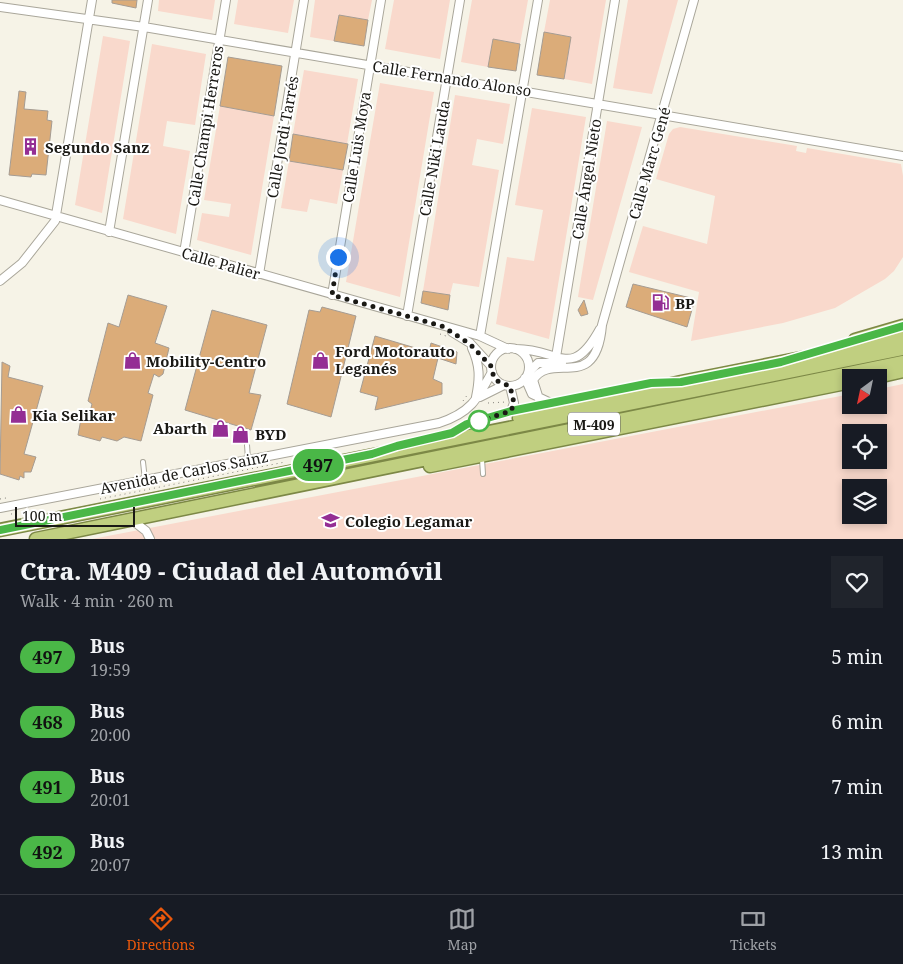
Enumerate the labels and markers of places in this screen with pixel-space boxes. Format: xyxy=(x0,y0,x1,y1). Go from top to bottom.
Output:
building icon: Segundo Sanz xyxy=(21,137,41,157)
place label: Segundo Sanz xyxy=(45,137,149,157)
fuel station icon: BP xyxy=(651,293,671,313)
place label: BP xyxy=(675,293,695,313)
place label: Ford Motorauto Leganés xyxy=(335,341,455,378)
shop icon: Ford Motorauto Leganés xyxy=(311,350,331,370)
shop icon: Mobility-Centro xyxy=(122,351,142,371)
place label: Mobility-Centro xyxy=(146,351,266,371)
shop icon: Kia Selikar xyxy=(8,405,28,425)
place label: Kia Selikar xyxy=(32,405,116,425)
unlabelled marker xyxy=(468,410,490,432)
place label: Abarth xyxy=(153,418,207,438)
shop icon: Abarth xyxy=(211,418,231,438)
shop icon: BYD xyxy=(231,424,251,444)
place label: BYD xyxy=(255,424,286,444)
school or university icon: Colegio Legamar xyxy=(321,511,341,531)
place label: Colegio Legamar xyxy=(345,511,472,531)

